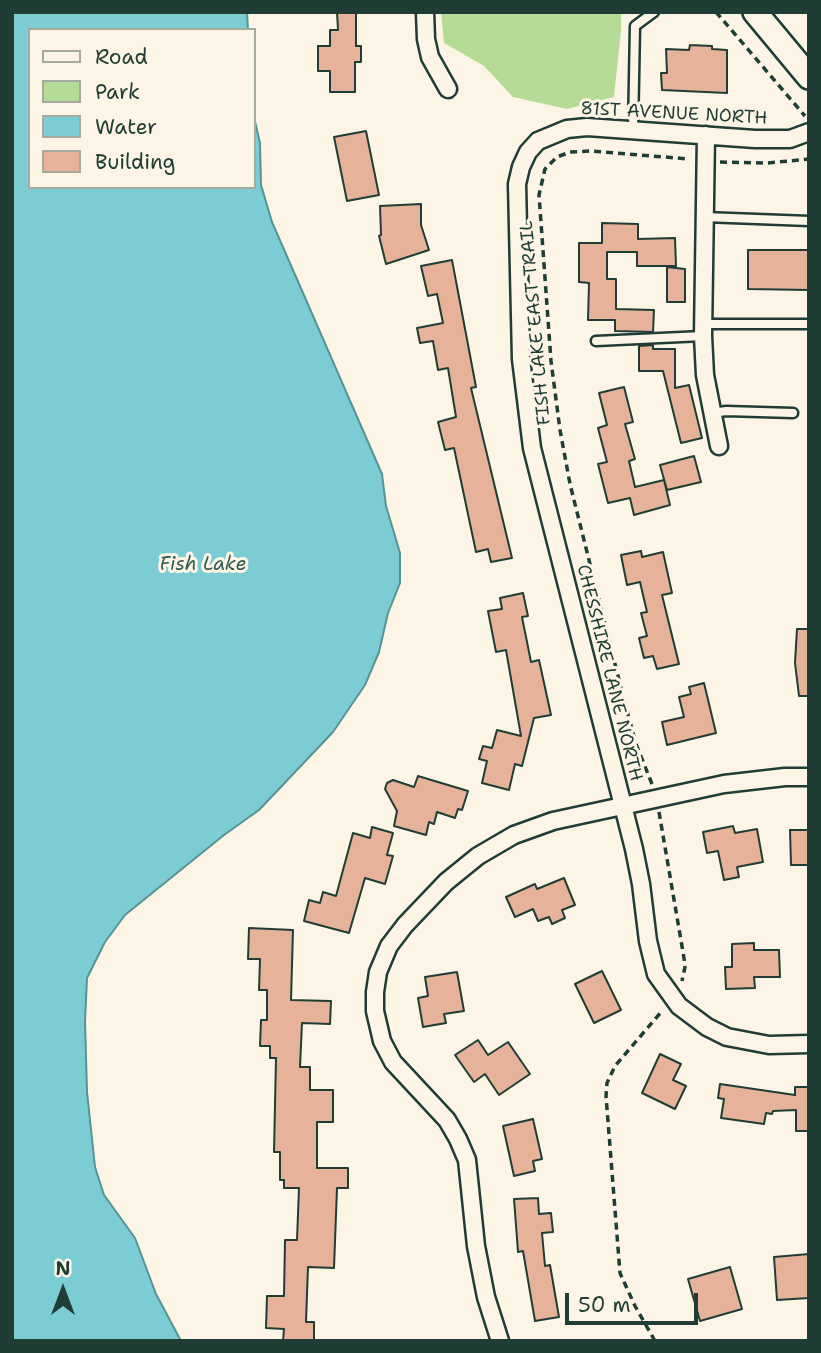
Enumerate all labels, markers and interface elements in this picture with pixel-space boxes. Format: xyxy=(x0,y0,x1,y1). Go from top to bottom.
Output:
legend xyxy=(28,28,256,189)
text: Road xyxy=(95,43,148,71)
text: Park xyxy=(95,78,140,106)
street label: 81ST AVENUE NORTH xyxy=(580,98,768,130)
text: Water xyxy=(95,113,157,141)
text: Building xyxy=(95,148,175,176)
street label: FISH LAKE EAST TRAIL xyxy=(516,220,556,426)
water label: Fish Lake xyxy=(160,554,246,576)
street label: CHESSHIRE LANE NORTH xyxy=(572,563,646,783)
north arrow xyxy=(28,1255,98,1325)
text: N xyxy=(55,1256,71,1281)
scale bar xyxy=(569,1280,702,1324)
text: 50 m xyxy=(578,1291,631,1319)

